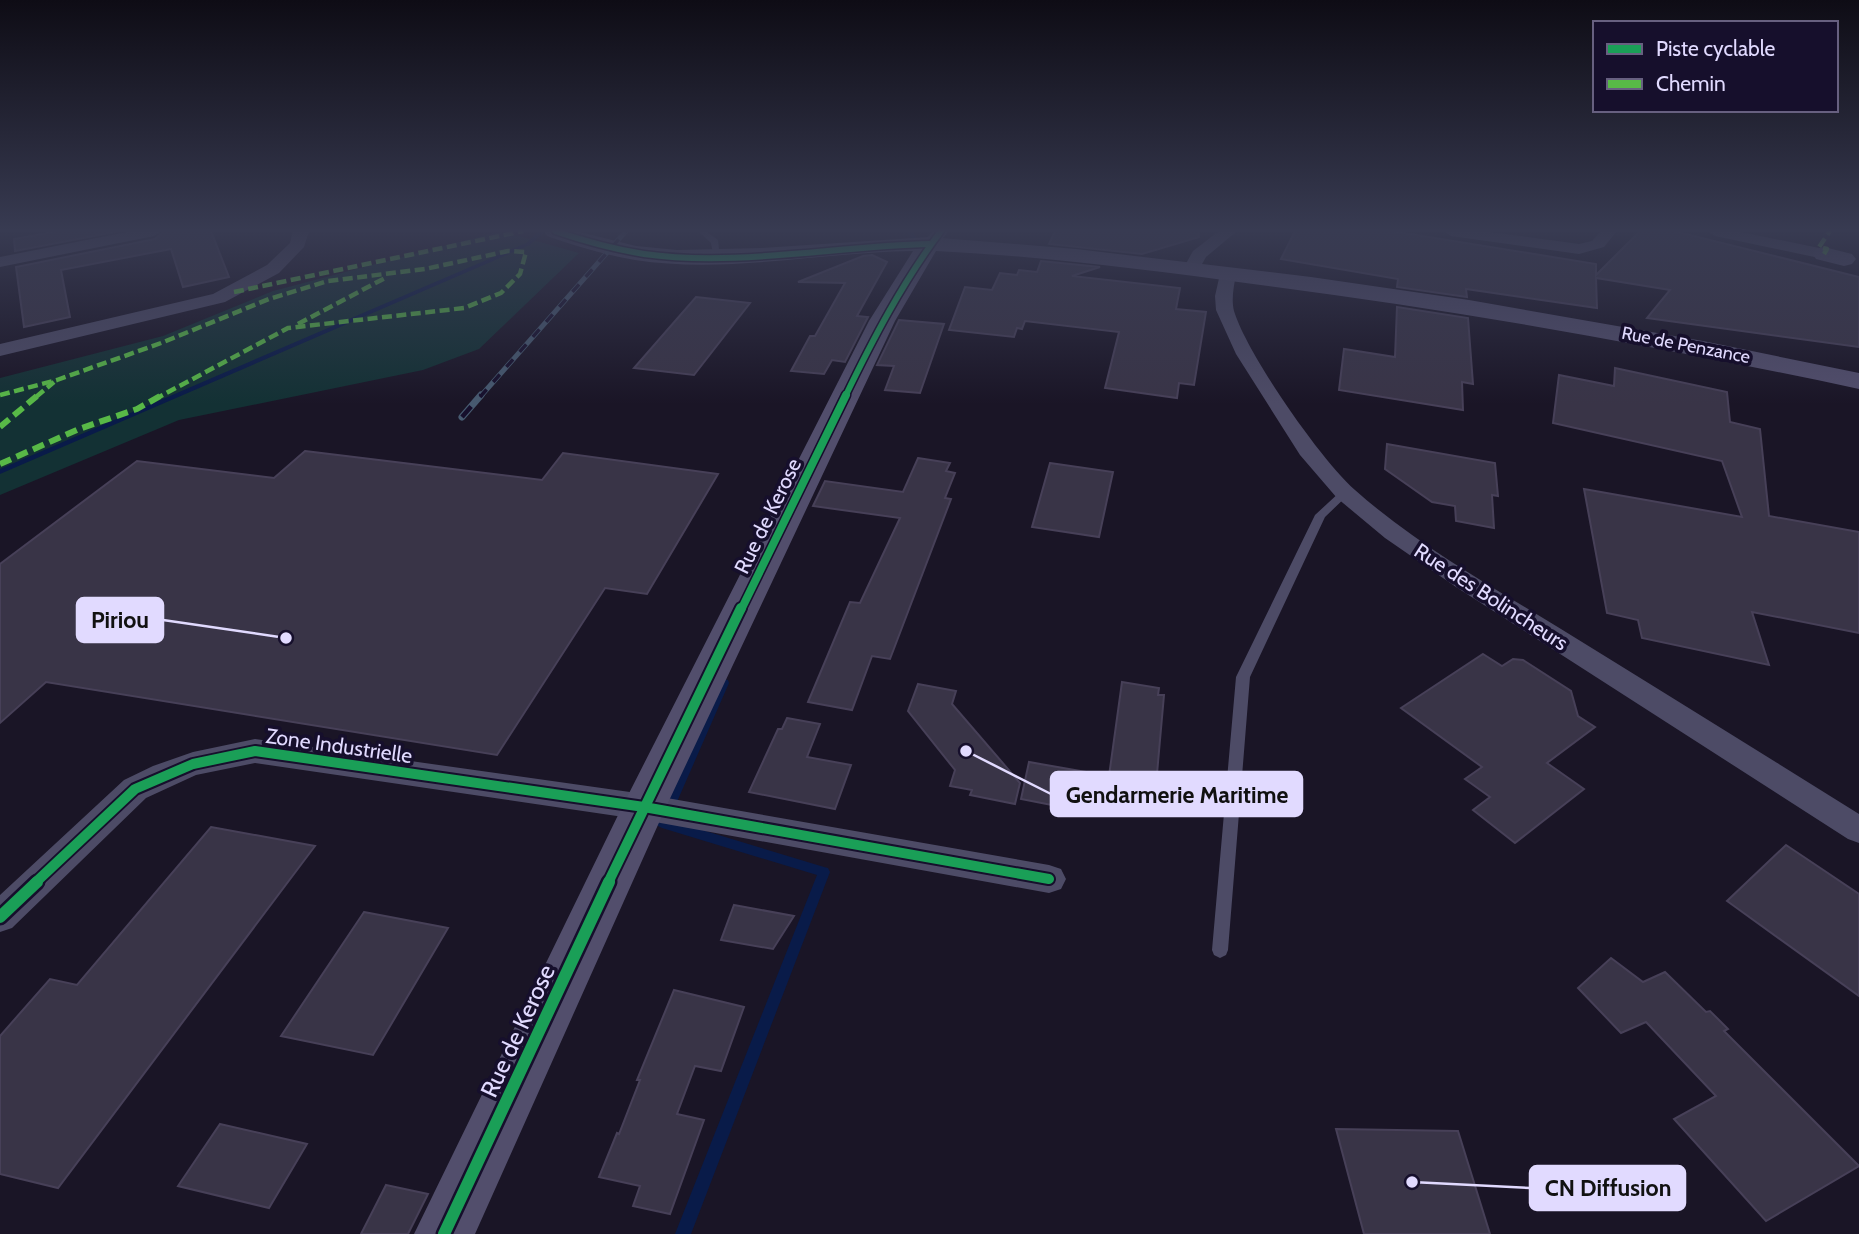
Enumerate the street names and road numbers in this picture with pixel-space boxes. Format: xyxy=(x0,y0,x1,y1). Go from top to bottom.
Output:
street label: Rue de Penzance xyxy=(1620,322,1752,368)
street label: Rue de Kerose xyxy=(729,454,806,578)
street label: Rue des Bolincheurs xyxy=(1410,538,1573,656)
street label: Zone Industrielle xyxy=(264,723,414,768)
street label: Rue de Kerose xyxy=(474,960,561,1102)

